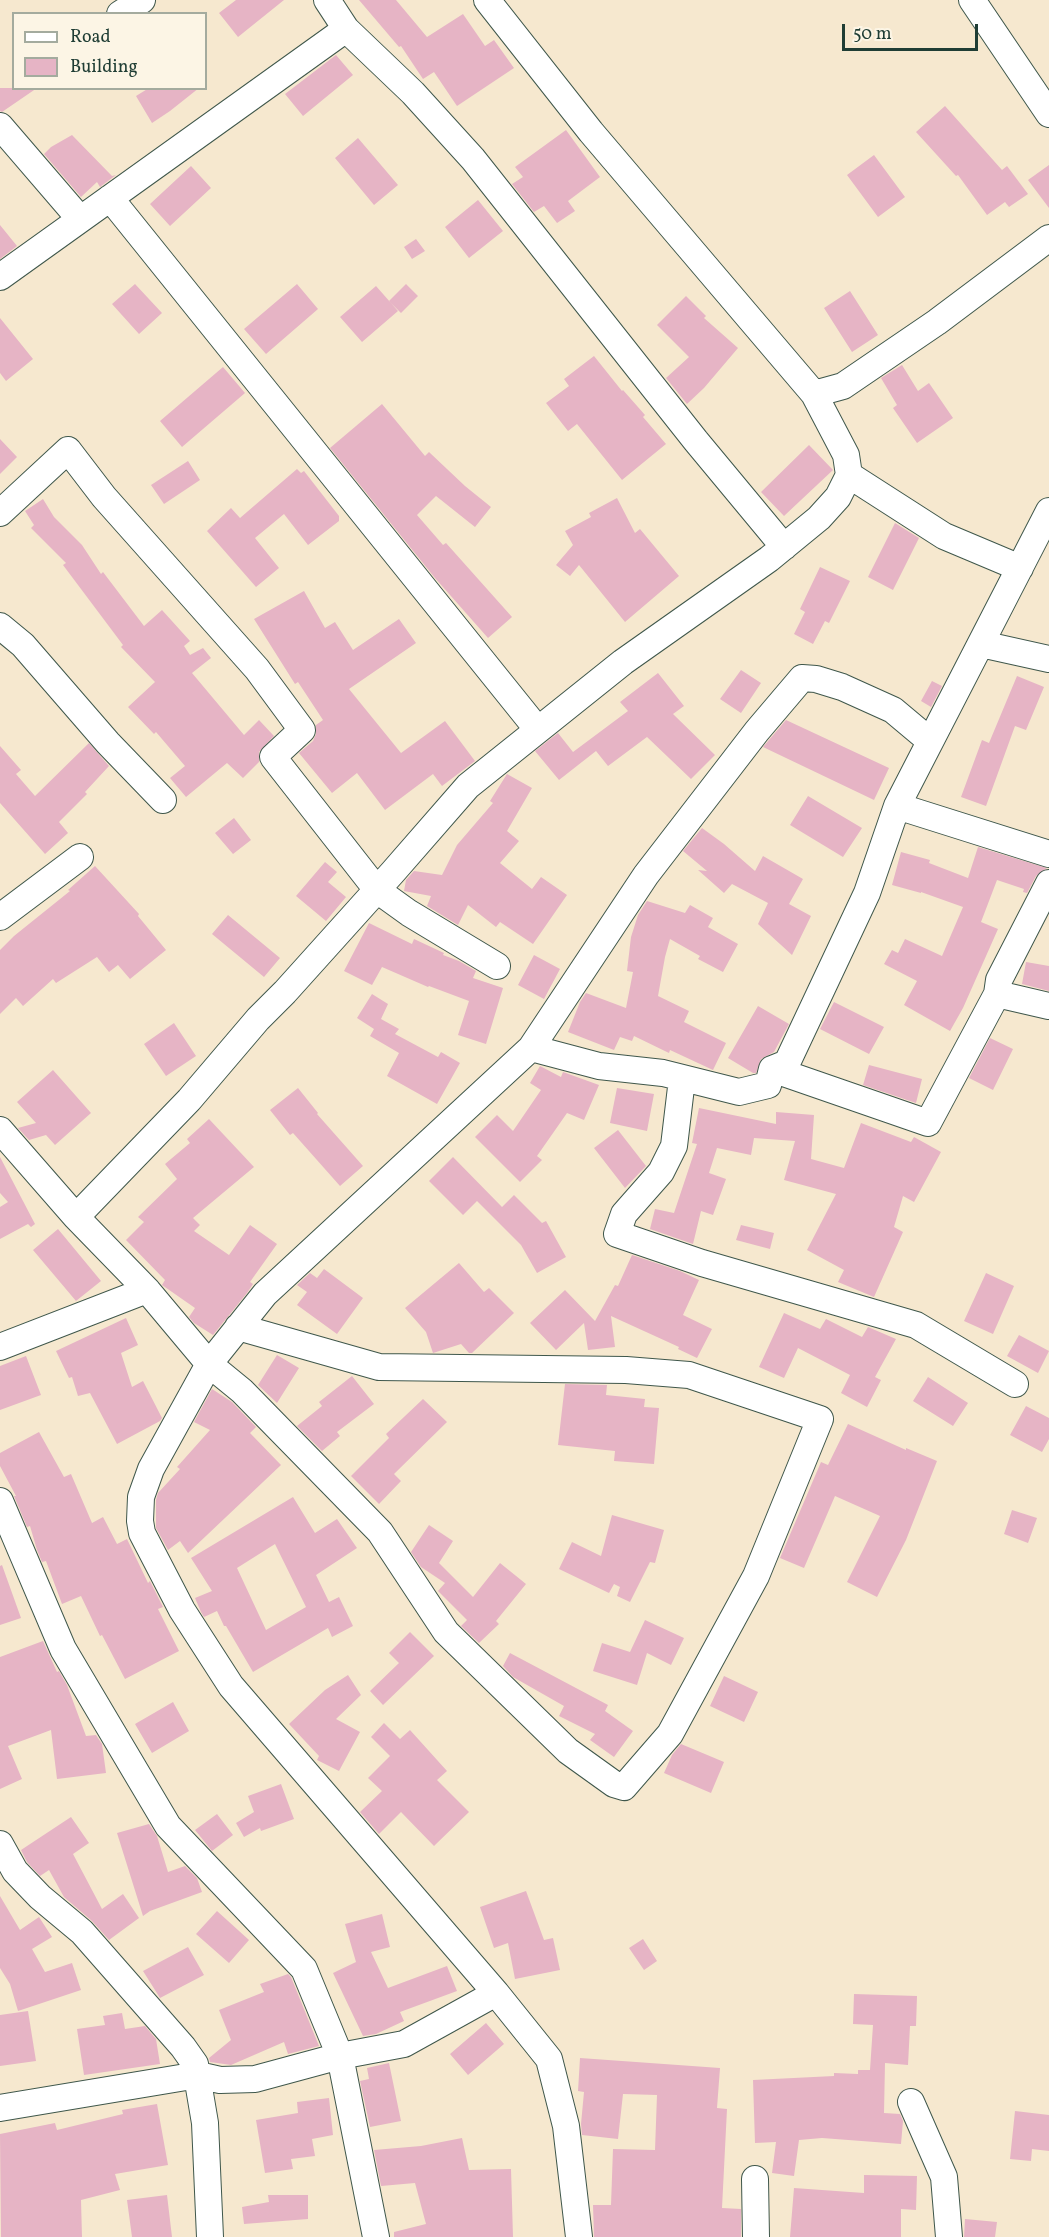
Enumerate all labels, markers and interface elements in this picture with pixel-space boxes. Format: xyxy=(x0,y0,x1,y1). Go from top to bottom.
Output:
legend xyxy=(12,12,207,90)
scale bar xyxy=(845,12,982,50)
text: 50 m xyxy=(853,22,892,47)
text: Road xyxy=(70,25,111,50)
text: Building xyxy=(70,55,138,80)

